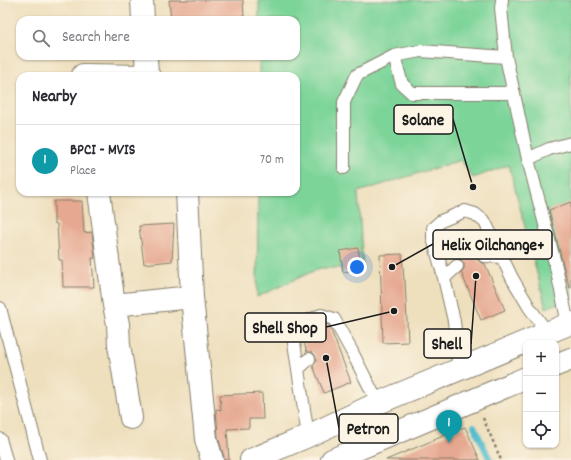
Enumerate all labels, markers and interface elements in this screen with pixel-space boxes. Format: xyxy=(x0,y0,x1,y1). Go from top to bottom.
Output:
search box xyxy=(16,16,300,60)
icon: search xyxy=(30,27,52,49)
text: Search here xyxy=(62,27,130,49)
text: Nearby xyxy=(32,86,76,110)
callout: Solane xyxy=(394,105,453,134)
text: Solane xyxy=(402,110,445,134)
text: BPCI - MVIS xyxy=(70,140,135,162)
text: 1 xyxy=(44,151,46,170)
text: 70 m xyxy=(260,151,284,170)
text: Place xyxy=(70,162,96,181)
callout: Helix Oilchange+ xyxy=(433,230,552,259)
text: Helix Oilchange+ xyxy=(441,235,545,259)
your location xyxy=(347,257,367,277)
callout: Shell Shop xyxy=(245,313,326,342)
text: Shell Shop xyxy=(252,318,318,342)
callout: Shell xyxy=(424,329,471,358)
text: Shell xyxy=(432,334,463,358)
map controls xyxy=(523,340,559,448)
button: + xyxy=(523,340,559,376)
button: − xyxy=(523,376,559,412)
pin: 1 xyxy=(436,410,462,443)
button: locate xyxy=(523,412,559,448)
callout: Petron xyxy=(339,414,398,443)
text: Petron xyxy=(346,419,390,443)

